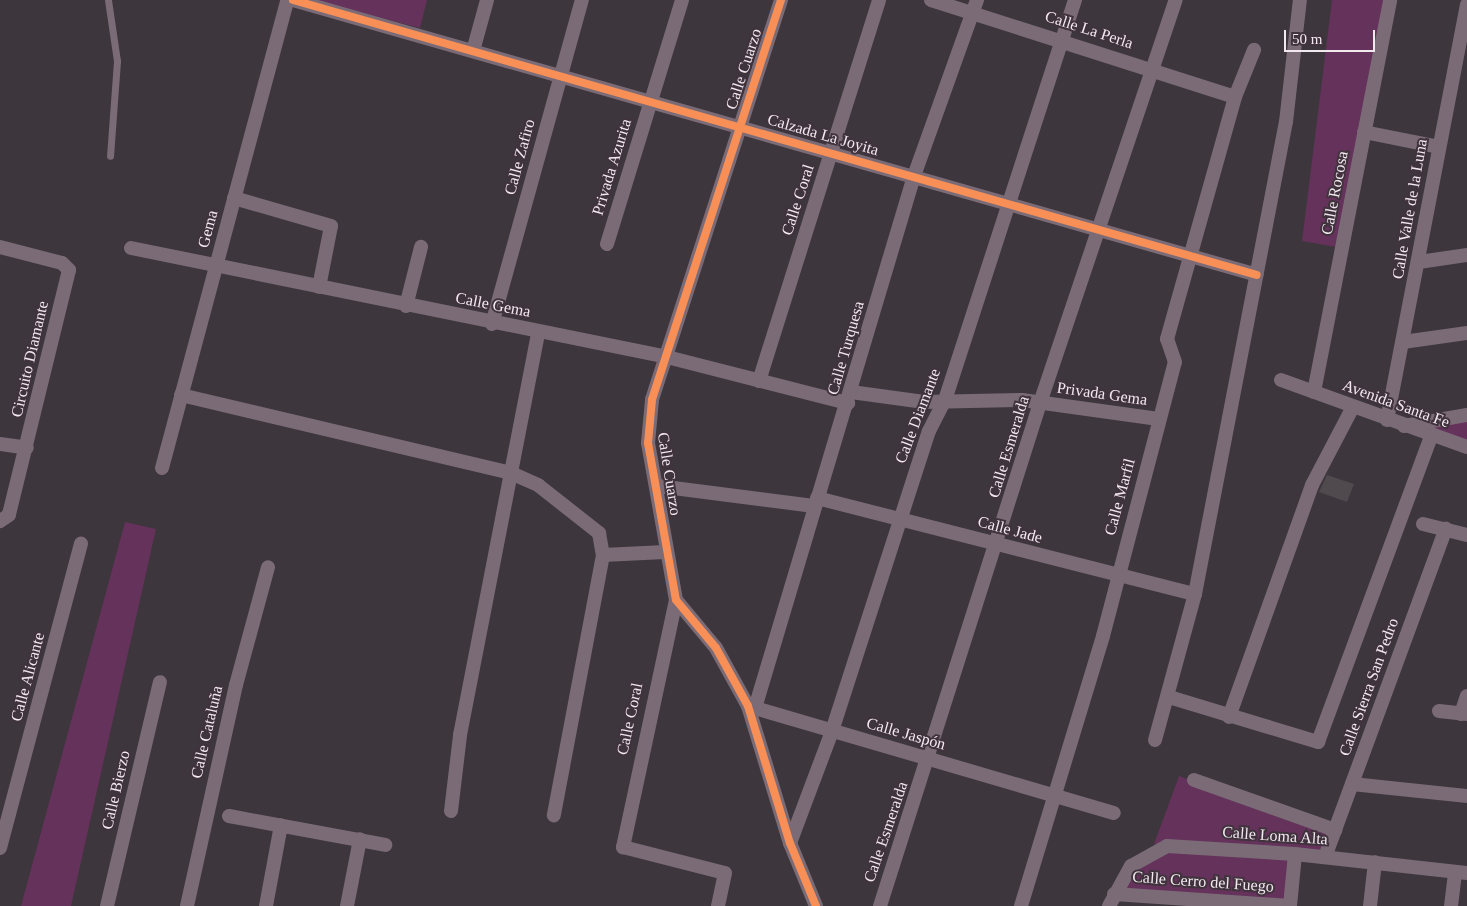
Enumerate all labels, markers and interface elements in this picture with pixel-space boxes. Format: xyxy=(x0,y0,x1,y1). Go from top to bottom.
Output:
street label: Calle La Perla xyxy=(1043,7,1135,53)
scale bar xyxy=(1287,20,1378,52)
street label: Calle Cuarzo xyxy=(722,26,766,112)
text: 50 m xyxy=(1292,31,1322,47)
street label: Calzada La Joyita xyxy=(765,110,881,160)
street label: Privada Azurita xyxy=(588,116,636,218)
street label: Calle Zafiro xyxy=(501,117,539,197)
street label: Calle Valle de la Luna xyxy=(1388,137,1432,281)
street label: Calle Rocosa xyxy=(1317,150,1353,236)
street label: Calle Coral xyxy=(778,162,818,238)
street label: Gema xyxy=(194,208,222,250)
street label: Calle Gema xyxy=(454,288,532,322)
street label: Circuito Diamante xyxy=(7,299,53,419)
street label: Calle Turquesa xyxy=(823,299,869,397)
street label: Calle Diamante xyxy=(891,366,945,466)
street label: Avenida Santa Fe xyxy=(1340,376,1452,432)
street label: Privada Gema xyxy=(1056,378,1148,410)
street label: Calle Esmeralda xyxy=(984,394,1034,500)
street label: Calle Cuarzo xyxy=(653,431,685,517)
street label: Calle Marfil xyxy=(1101,457,1139,537)
street label: Calle Jade xyxy=(976,512,1044,548)
street label: Calle Sierra San Pedro xyxy=(1335,615,1403,759)
street label: Calle Alicante xyxy=(7,630,49,724)
street label: Calle Coral xyxy=(613,681,647,757)
street label: Calle Cataluña xyxy=(187,684,227,780)
street label: Calle Jaspón xyxy=(864,714,948,754)
street label: Calle Bierzo xyxy=(98,749,134,831)
street label: Calle Esmeralda xyxy=(860,779,912,885)
street label: Calle Loma Alta xyxy=(1221,823,1329,849)
street label: Calle Cerro del Fuego xyxy=(1132,867,1274,897)

